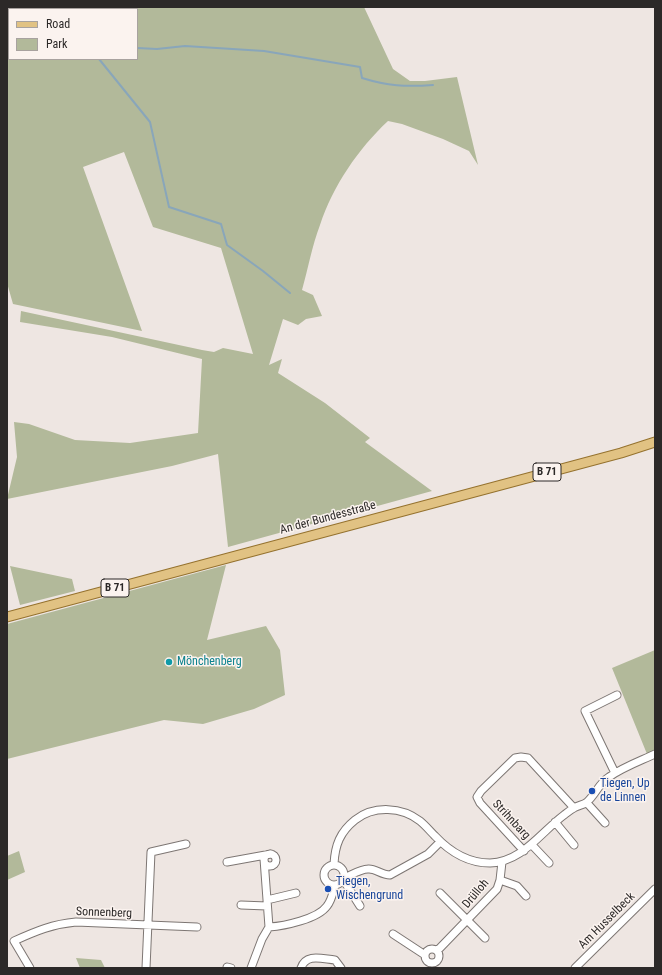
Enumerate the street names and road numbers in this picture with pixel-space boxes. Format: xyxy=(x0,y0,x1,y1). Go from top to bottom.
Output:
road number: B 71 xyxy=(533,463,561,481)
street label: An der Bundesstraße xyxy=(278,498,378,538)
road number: B 71 xyxy=(101,579,129,597)
street label: Strihnbarg xyxy=(489,797,533,843)
street label: Drülloh xyxy=(460,876,492,912)
street label: Am Husselbeck xyxy=(576,890,638,952)
street label: Sonnenberg xyxy=(76,905,132,921)

